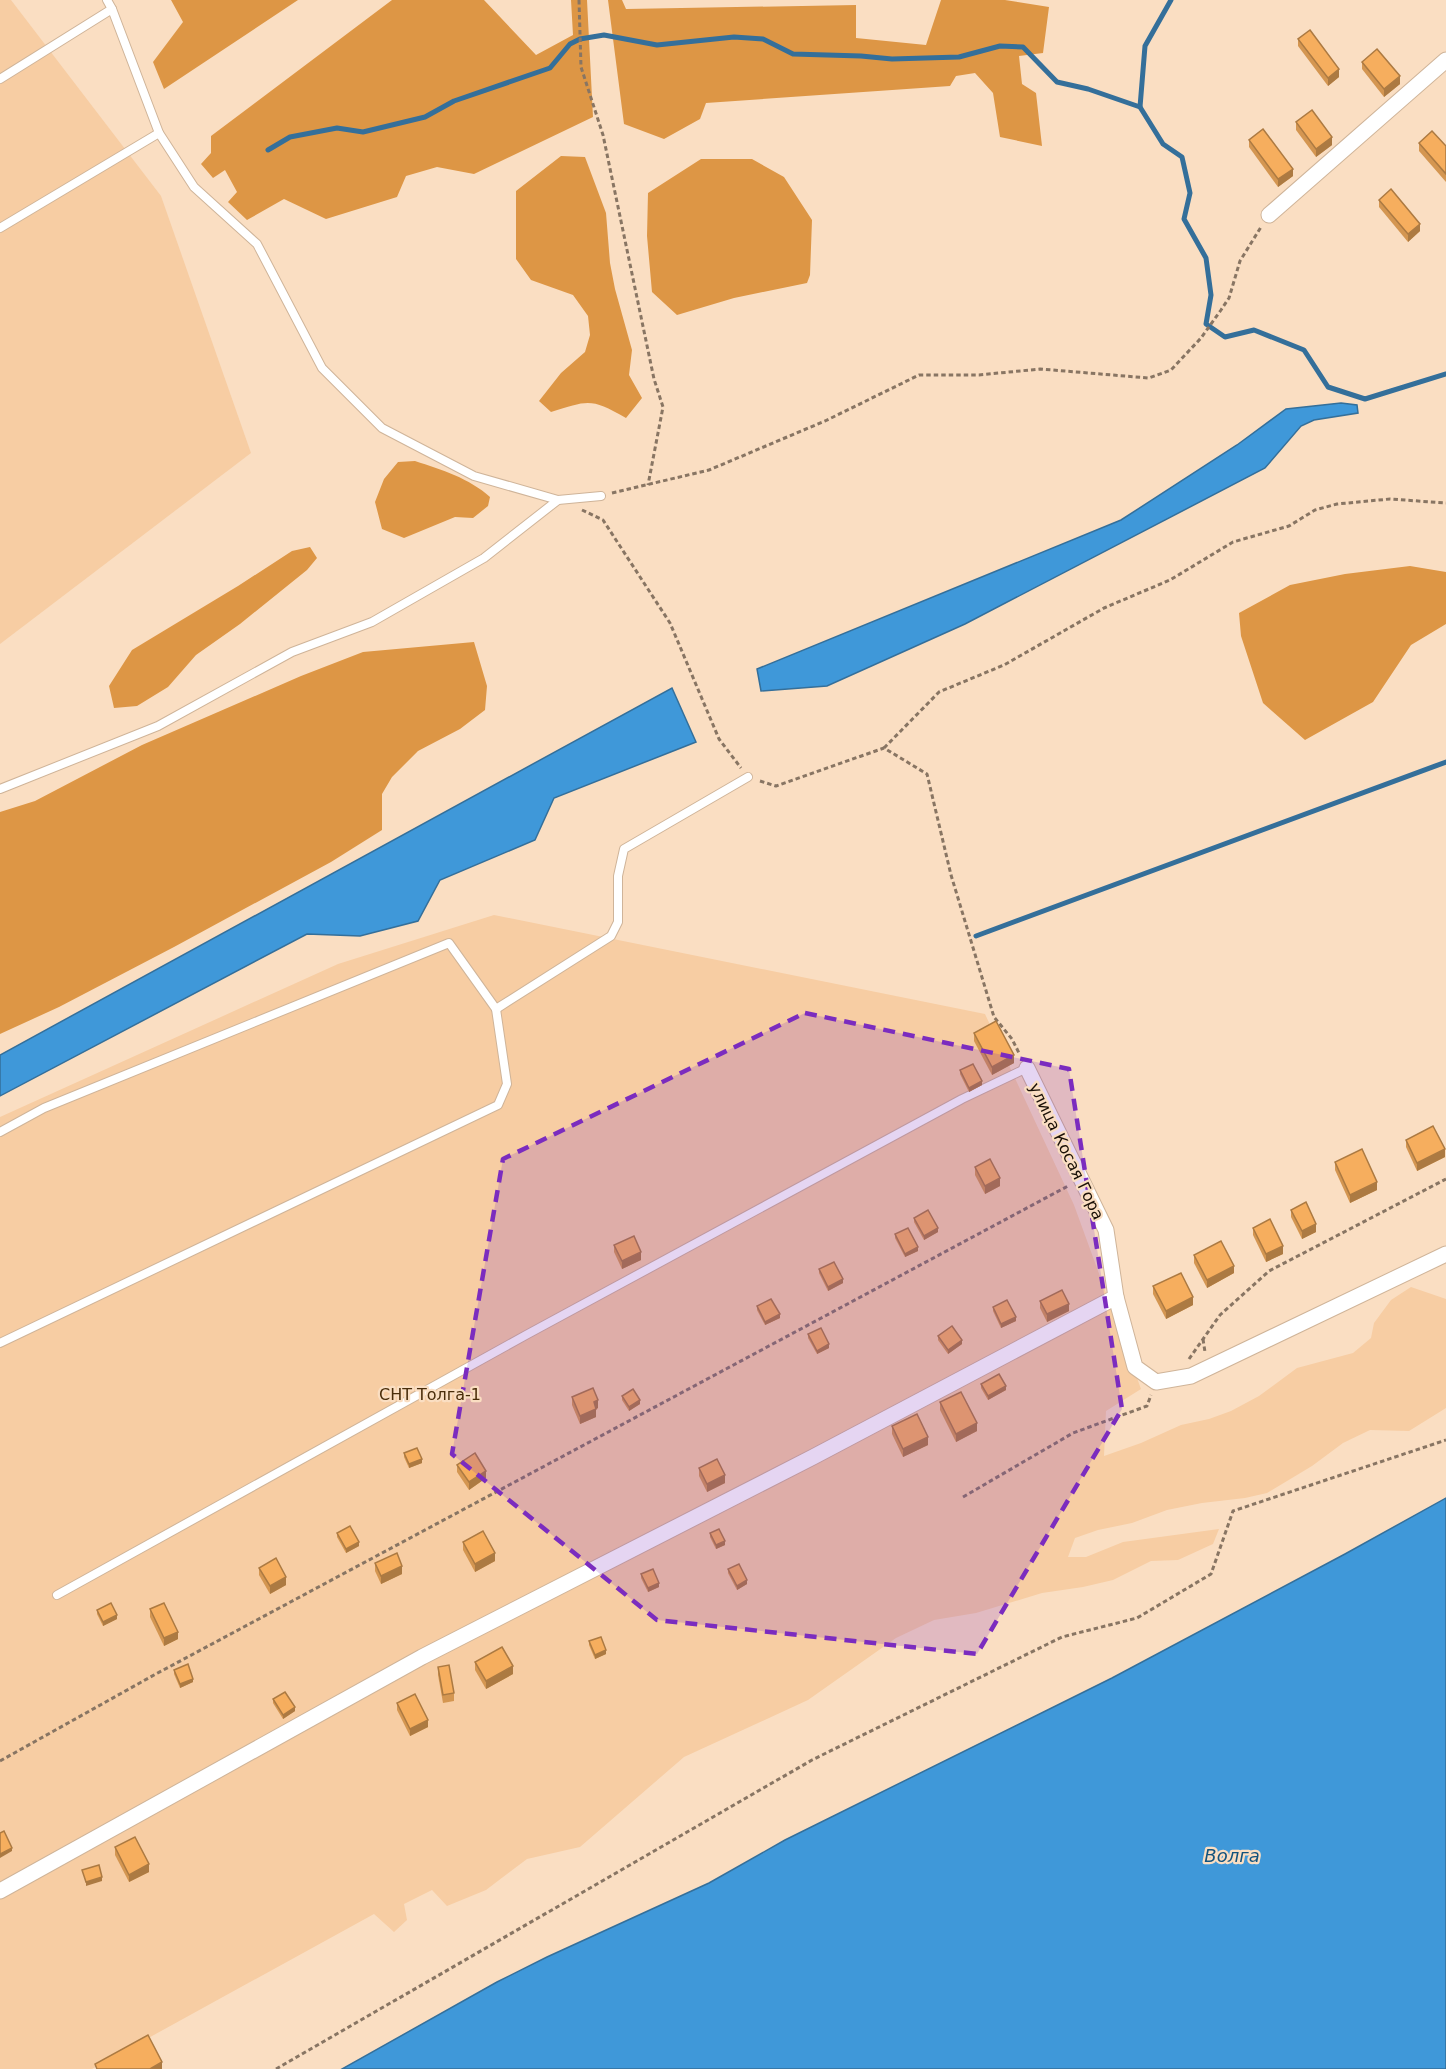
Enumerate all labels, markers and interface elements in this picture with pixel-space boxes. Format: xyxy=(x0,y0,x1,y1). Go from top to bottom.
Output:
street label: улица Косая Гора xyxy=(1025,1080,1108,1223)
park label: СНТ Толга-1 xyxy=(379,1385,481,1404)
water label: Волга xyxy=(1204,1845,1260,1866)

